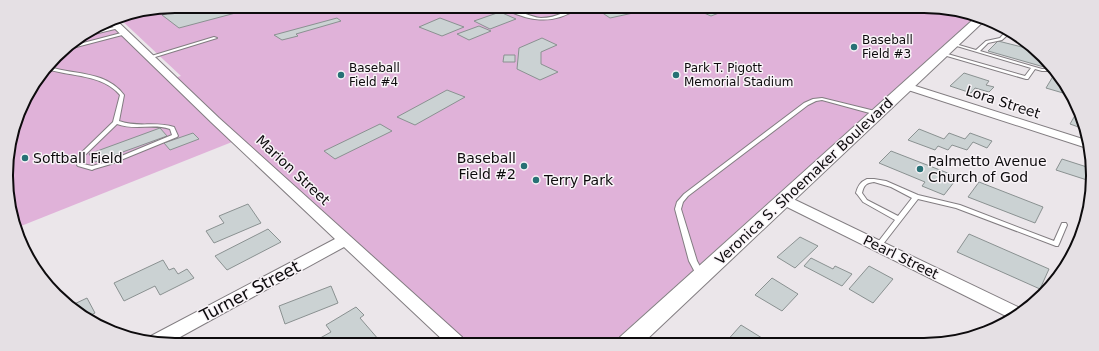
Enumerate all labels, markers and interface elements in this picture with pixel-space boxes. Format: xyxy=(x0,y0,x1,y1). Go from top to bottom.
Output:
place label: Baseball Field #3 xyxy=(862,33,913,61)
marker: Baseball Field #3 xyxy=(849,42,859,52)
place label: Baseball Field #4 xyxy=(349,61,400,89)
place label: Park T. Pigott Memorial Stadium xyxy=(684,61,793,89)
marker: Baseball Field #4 xyxy=(336,70,346,80)
marker: Park T. Pigott Memorial Stadium xyxy=(671,70,681,80)
street label: Lora Street xyxy=(964,82,1043,122)
street label: Veronica S. Shoemaker Boulevard xyxy=(712,94,896,268)
street label: Marion Street xyxy=(253,132,333,209)
place label: Softball Field xyxy=(33,150,123,166)
place label: Baseball Field #2 xyxy=(457,150,516,182)
marker: Softball Field xyxy=(20,153,30,163)
place label: Palmetto Avenue Church of God xyxy=(928,153,1047,185)
marker: Baseball Field #2 xyxy=(519,161,529,171)
marker: Palmetto Avenue Church of God xyxy=(915,164,925,174)
place label: Terry Park xyxy=(543,172,614,188)
marker: Terry Park xyxy=(531,175,541,185)
street label: Pearl Street xyxy=(861,232,942,282)
street label: Turner Street xyxy=(196,256,304,326)

